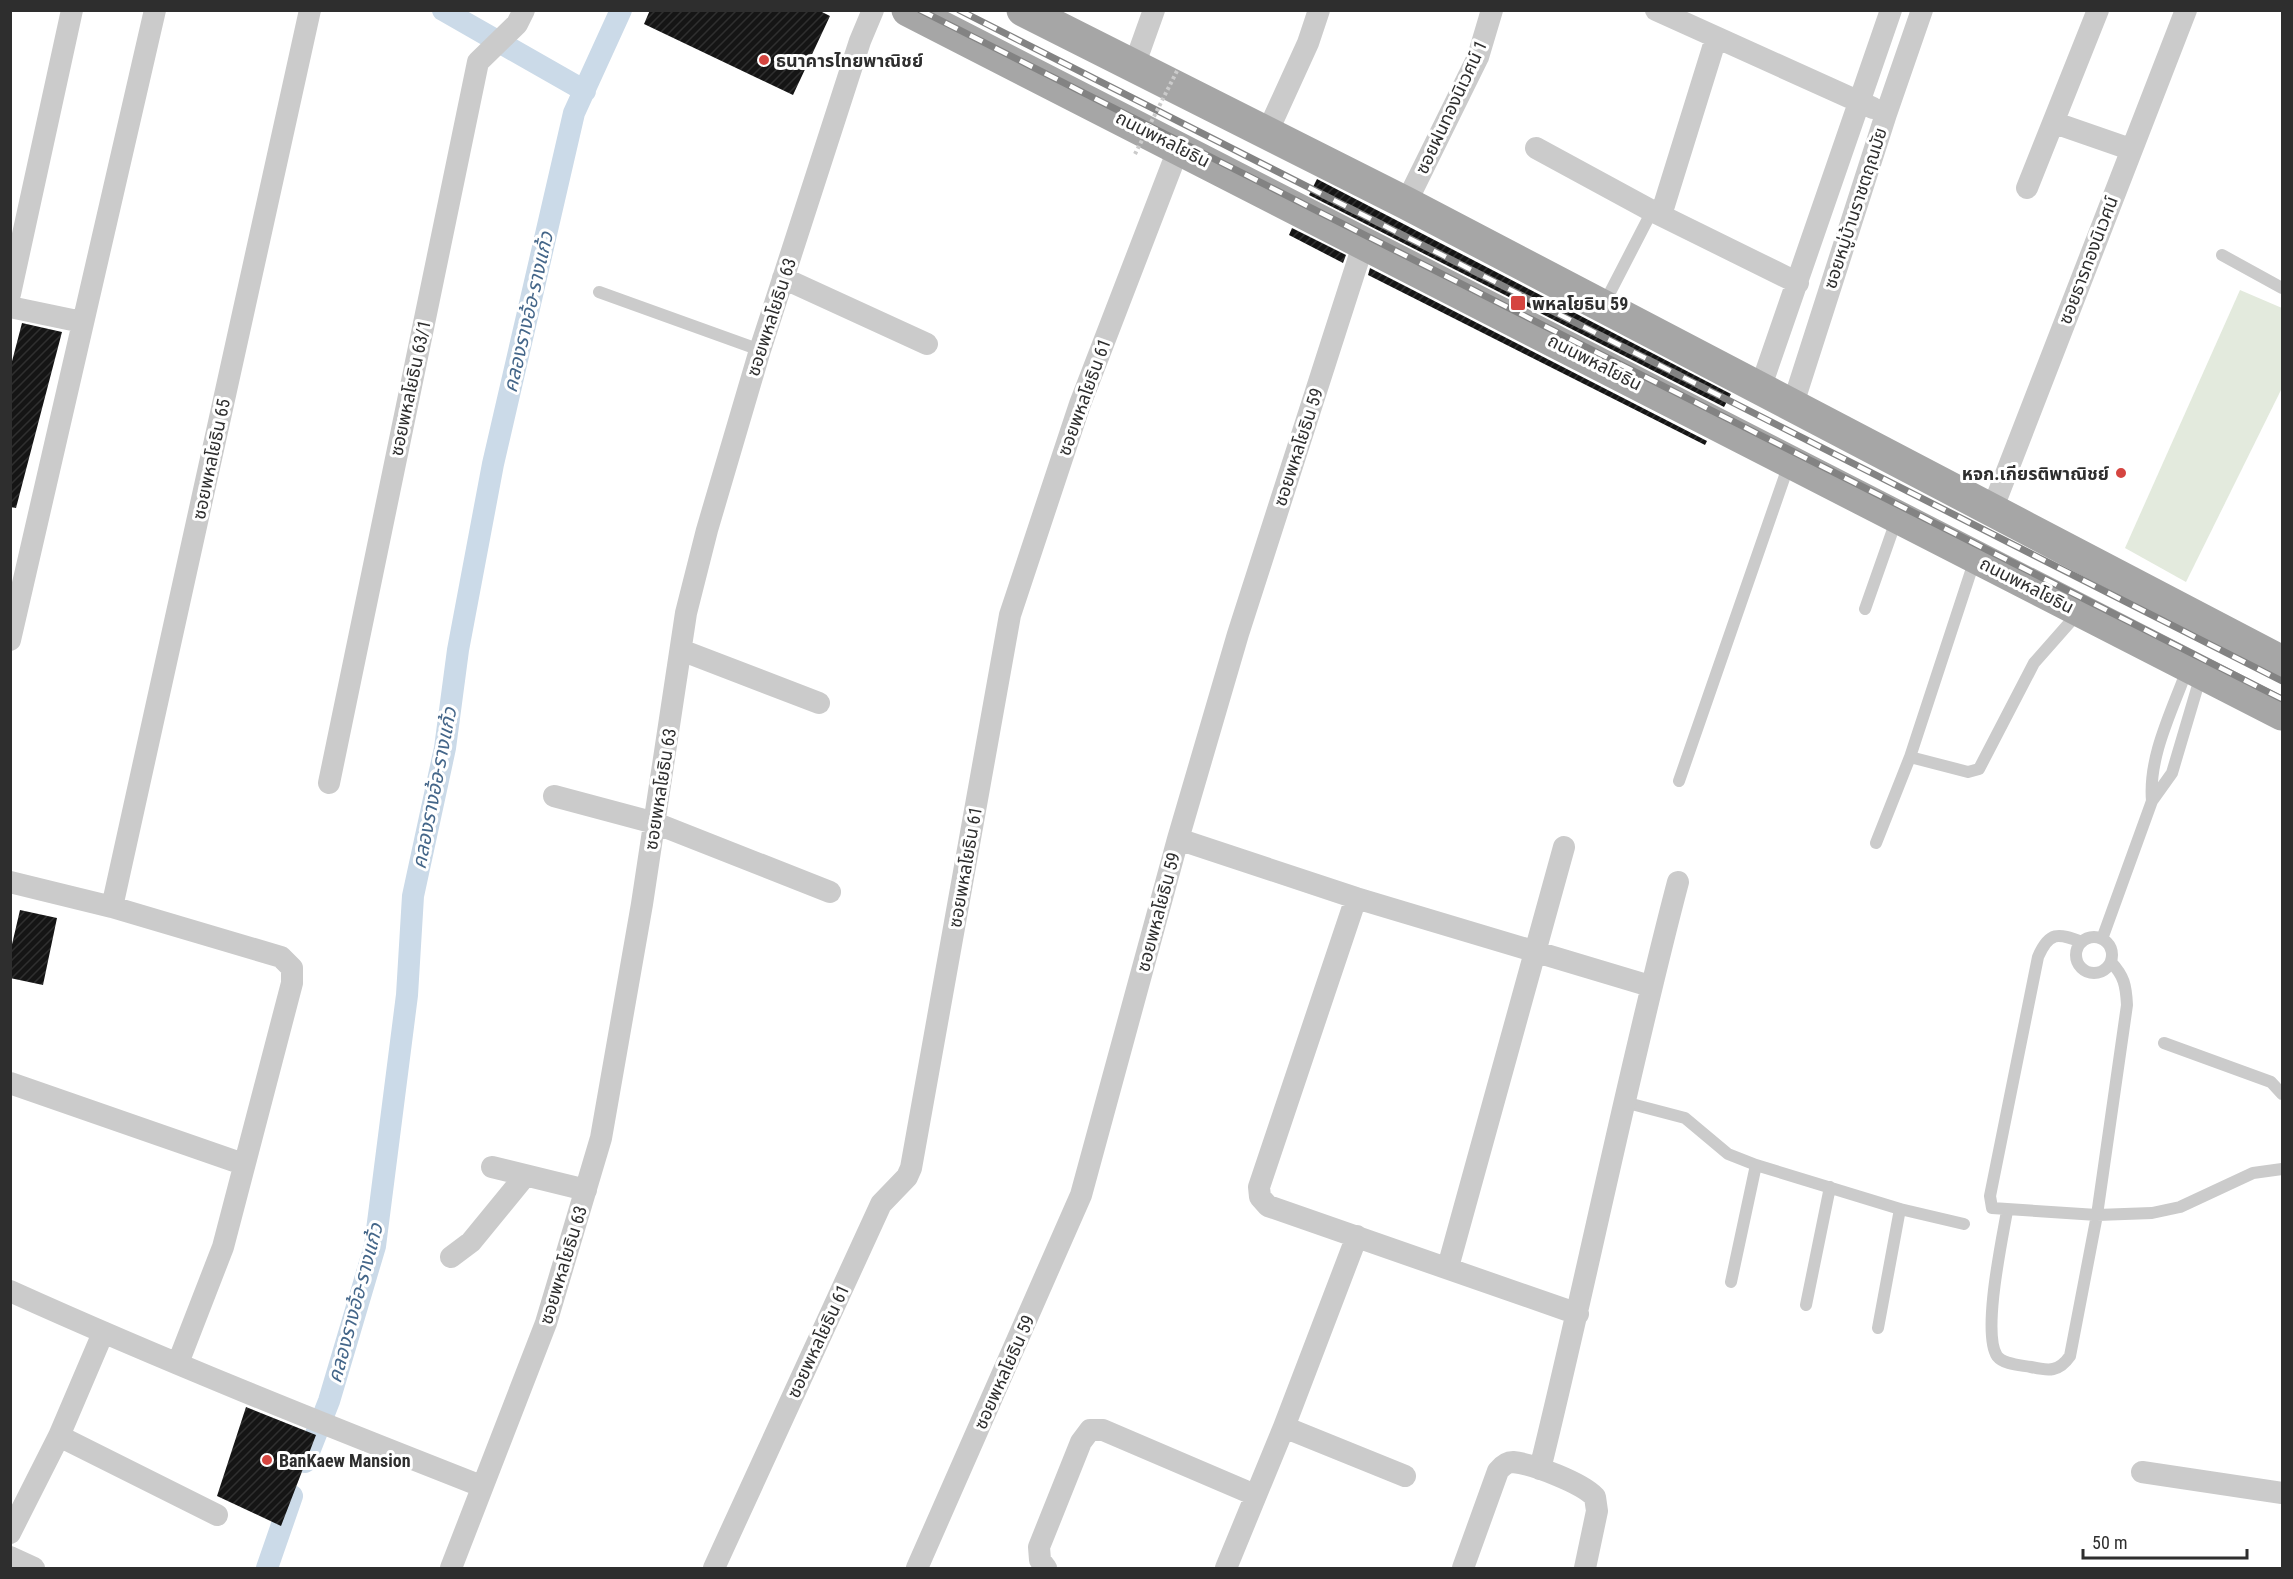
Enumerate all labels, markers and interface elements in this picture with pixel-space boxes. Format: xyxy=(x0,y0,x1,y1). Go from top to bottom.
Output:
street label: ซอยฝนทองนิเวศน์ 1 xyxy=(1411,37,1491,177)
place label: ธนาคารไทยพาณิชย์ xyxy=(776,50,923,71)
marker: ธนาคารไทยพาณิชย์ xyxy=(757,53,771,67)
street label: ถนนพหลโยธิน xyxy=(1112,106,1214,172)
street label: ซอยหมู่บ้านราชตฤณมัย xyxy=(1819,125,1893,292)
street label: ซอยธารทองนิเวศน์ xyxy=(2054,193,2122,327)
water label: คลองรางอ้อ-รางแก้ว xyxy=(498,228,558,395)
street label: ซอยพหลโยธิน 63 xyxy=(742,255,800,379)
place label: พหลโยธิน 59 xyxy=(1532,293,1628,314)
marker: พหลโยธิน 59 xyxy=(1509,294,1527,312)
street label: ซอยพหลโยธิน 63/1 xyxy=(385,318,435,458)
street label: ถนนพหลโยธิน xyxy=(1544,329,1646,395)
street label: ซอยพหลโยธิน 61 xyxy=(1053,336,1115,458)
street label: ซอยพหลโยธิน 59 xyxy=(1269,385,1327,509)
street label: ซอยพหลโยธิน 65 xyxy=(188,397,234,521)
place label: หจก.เกียรติพาณิชย์ xyxy=(1962,463,2109,484)
marker: หจก.เกียรติพาณิชย์ xyxy=(2114,466,2128,480)
street label: ถนนพหลโยธิน xyxy=(1976,552,2078,618)
water label: คลองรางอ้อ-รางแก้ว xyxy=(407,704,462,871)
street label: ซอยพหลโยธิน 63 xyxy=(640,727,680,851)
street label: ซอยพหลโยธิน 61 xyxy=(944,805,986,929)
street label: ซอยพหลโยธิน 59 xyxy=(1132,850,1184,974)
street label: ซอยพหลโยธิน 63 xyxy=(535,1203,591,1327)
water label: คลองรางอ้อ-รางแก้ว xyxy=(322,1220,388,1385)
street label: ซอยพหลโยธิน 61 xyxy=(783,1281,853,1401)
street label: ซอยพหลโยธิน 59 xyxy=(969,1312,1039,1432)
place label: BanKaew Mansion xyxy=(279,1450,411,1471)
marker: BanKaew Mansion xyxy=(260,1453,274,1467)
scale bar xyxy=(2083,1522,2246,1560)
text: 50 m xyxy=(2092,1532,2127,1553)

